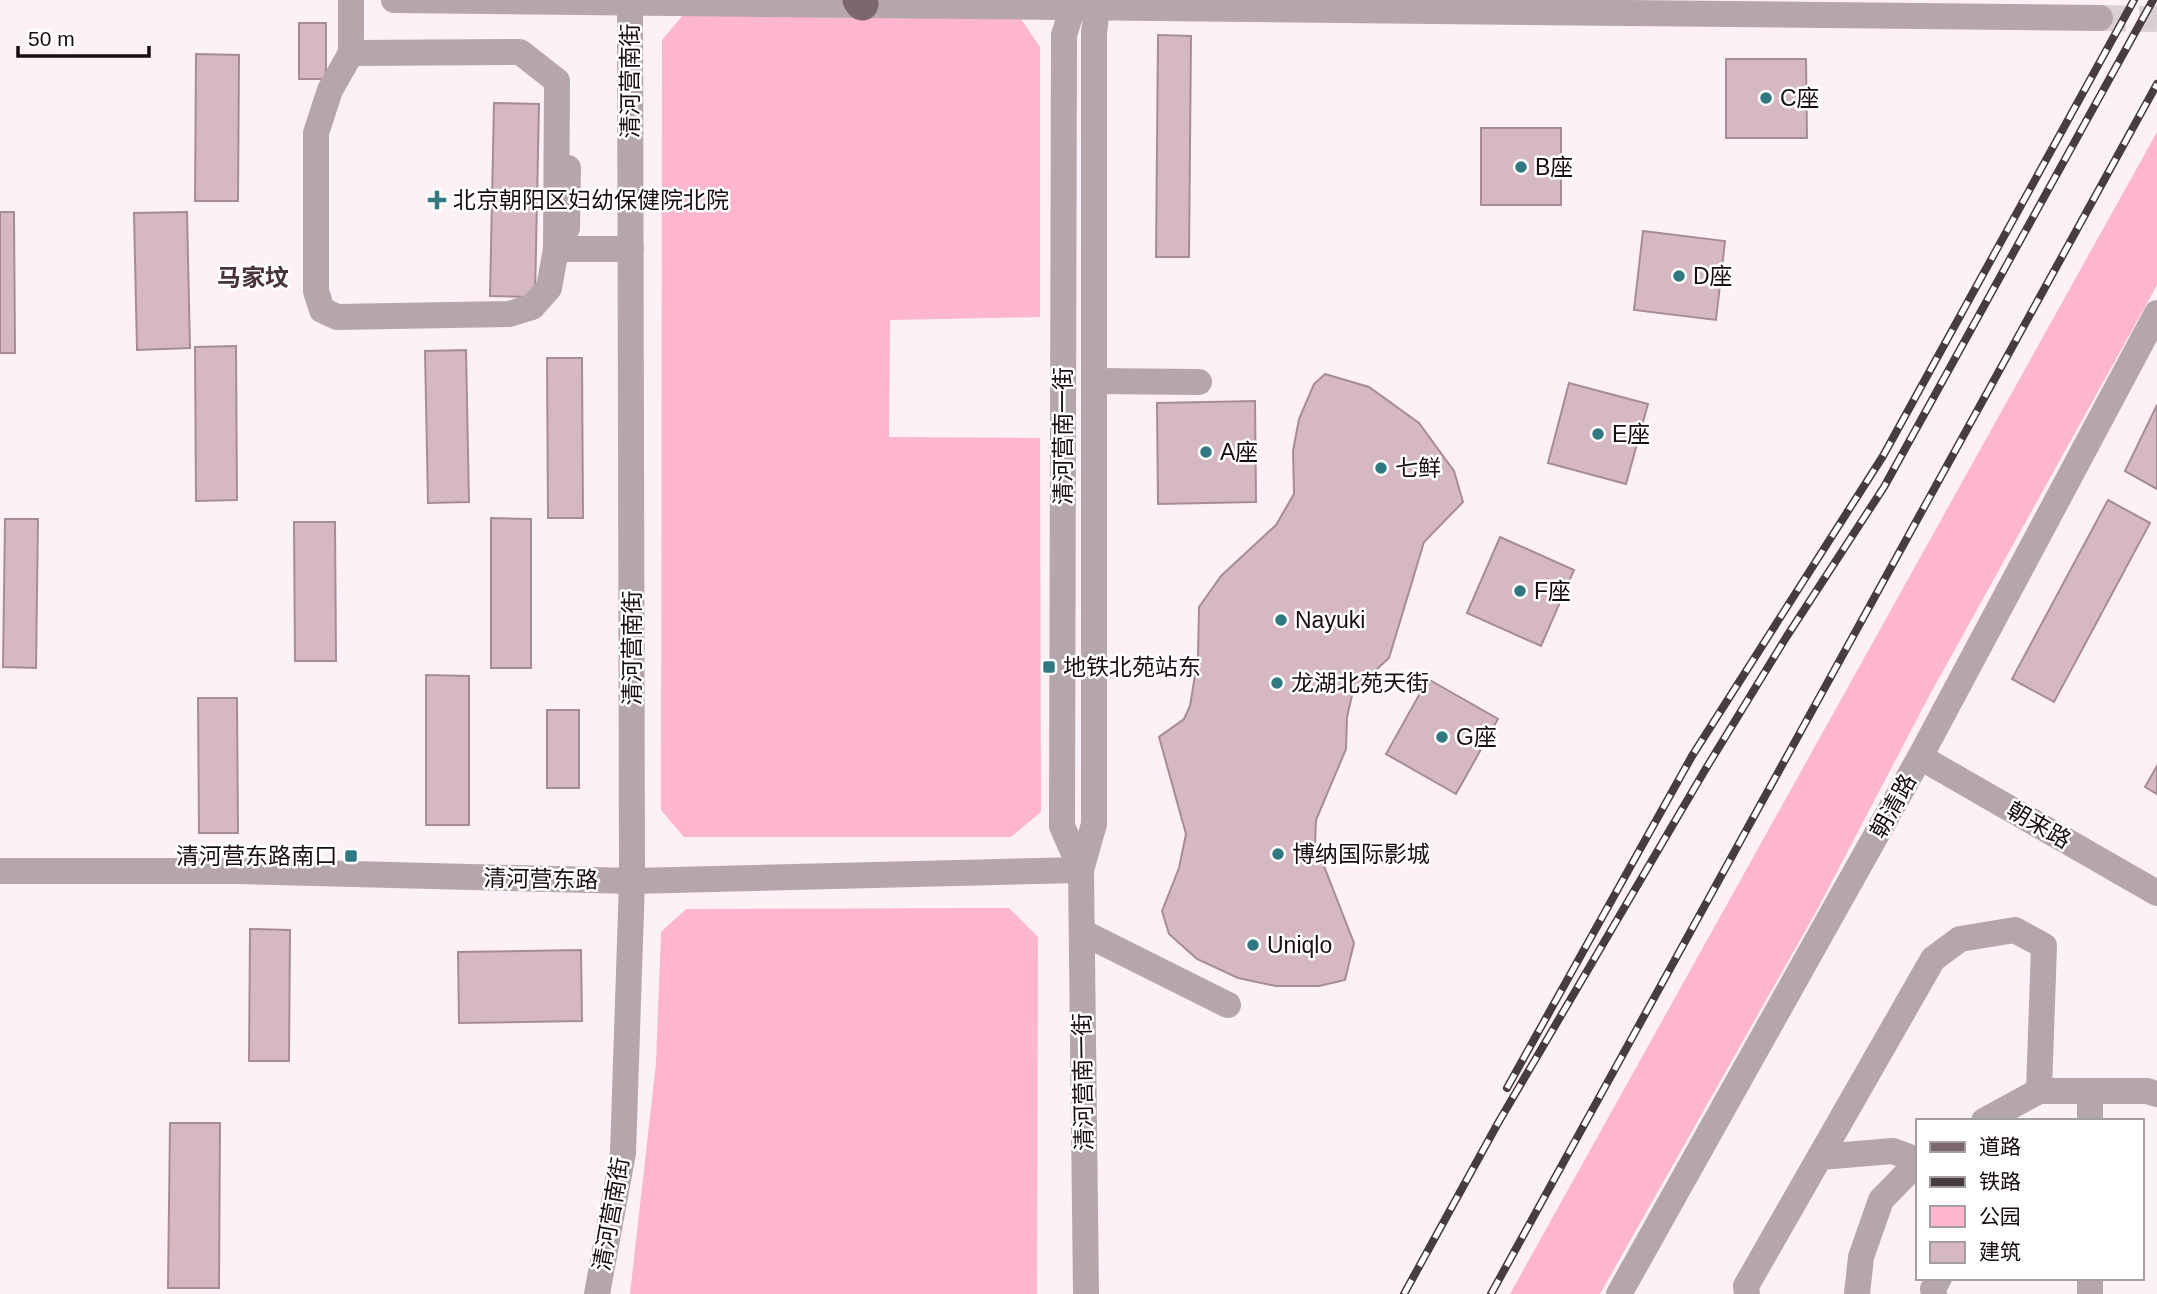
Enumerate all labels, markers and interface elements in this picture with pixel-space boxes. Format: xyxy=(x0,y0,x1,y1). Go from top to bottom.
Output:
scale bar xyxy=(18,14,149,58)
street label: 清河营南街 xyxy=(617,24,643,139)
text: 50 m xyxy=(28,27,75,50)
place label: C座 xyxy=(1780,85,1820,111)
marker: C座 xyxy=(1758,90,1774,106)
place label: B座 xyxy=(1535,154,1573,180)
marker: B座 xyxy=(1513,159,1529,175)
place label: 北京朝阳区妇幼保健院北院 xyxy=(453,187,729,213)
marker: 北京朝阳区妇幼保健院北院 xyxy=(427,190,447,210)
place label: D座 xyxy=(1693,263,1733,289)
district label: 马家坟 xyxy=(217,264,289,291)
marker: D座 xyxy=(1671,268,1687,284)
street label: 清河营南一街 xyxy=(1050,367,1076,505)
place label: E座 xyxy=(1612,421,1650,447)
marker: E座 xyxy=(1590,426,1606,442)
place label: A座 xyxy=(1220,439,1258,465)
marker: A座 xyxy=(1198,444,1214,460)
place label: 七鲜 xyxy=(1395,455,1441,481)
marker: 七鲜 xyxy=(1373,460,1389,476)
place label: F座 xyxy=(1534,578,1571,604)
marker: F座 xyxy=(1512,583,1528,599)
street label: 清河营南街 xyxy=(619,591,645,706)
place label: Nayuki xyxy=(1295,607,1365,633)
marker: Nayuki xyxy=(1273,612,1289,628)
place label: 地铁北苑站东 xyxy=(1063,654,1201,680)
marker: 地铁北苑站东 xyxy=(1041,659,1057,675)
place label: 龙湖北苑天街 xyxy=(1291,670,1429,696)
marker: 龙湖北苑天街 xyxy=(1269,675,1285,691)
place label: G座 xyxy=(1456,724,1497,750)
marker: G座 xyxy=(1434,729,1450,745)
street label: 朝清路 xyxy=(1865,770,1921,842)
street label: 朝来路 xyxy=(2003,796,2075,854)
place label: 博纳国际影城 xyxy=(1292,841,1430,867)
place label: 清河营东路南口 xyxy=(176,843,337,869)
marker: 博纳国际影城 xyxy=(1270,846,1286,862)
marker: 清河营东路南口 xyxy=(343,848,359,864)
street label: 清河营东路 xyxy=(483,865,599,893)
place label: Uniqlo xyxy=(1267,932,1332,958)
marker: Uniqlo xyxy=(1245,937,1261,953)
street label: 清河营南一街 xyxy=(1069,1013,1097,1151)
legend xyxy=(1916,1119,2143,1280)
text: 道路 xyxy=(1979,1135,2021,1158)
street label: 清河营南街 xyxy=(588,1155,634,1273)
text: 铁路 xyxy=(1979,1170,2021,1193)
text: 公园 xyxy=(1979,1205,2021,1228)
text: 建筑 xyxy=(1979,1240,2021,1263)

